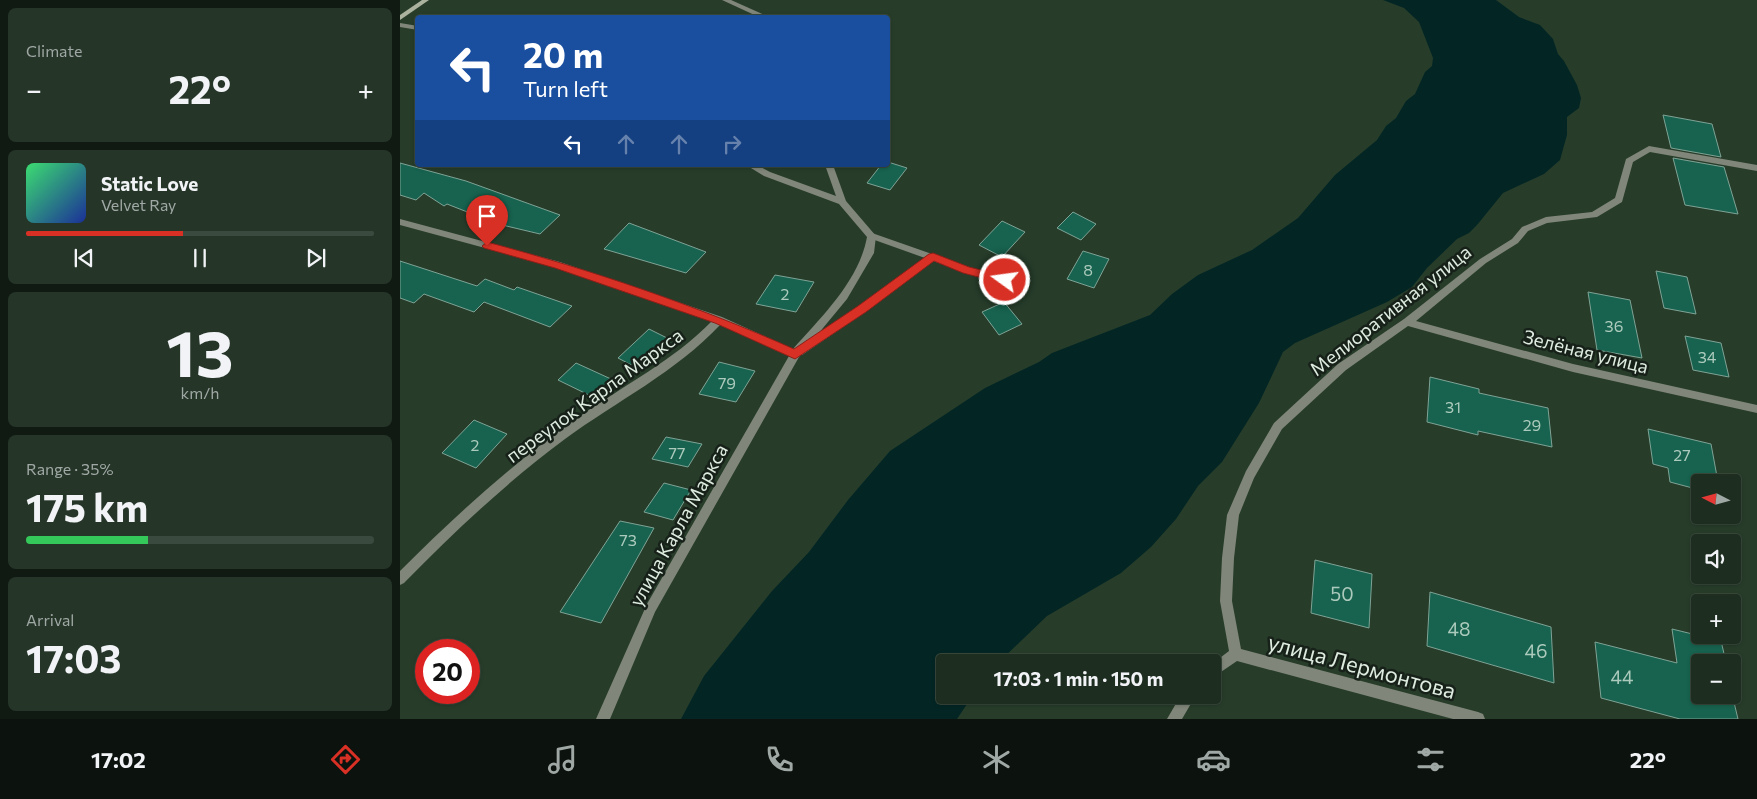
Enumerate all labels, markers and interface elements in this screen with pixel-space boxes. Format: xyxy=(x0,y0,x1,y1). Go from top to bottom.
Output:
text: 20 m xyxy=(523,32,603,75)
icon: left xyxy=(440,35,505,100)
text: Climate xyxy=(26,41,82,60)
text: 22° xyxy=(168,65,231,112)
text: − xyxy=(26,72,42,106)
text: + xyxy=(358,72,374,106)
text: Turn left xyxy=(523,75,608,102)
icon: left xyxy=(559,130,587,158)
icon: ahead xyxy=(612,130,640,158)
icon: ahead xyxy=(665,130,693,158)
icon: right xyxy=(718,130,746,158)
text: Static Love xyxy=(101,172,198,195)
text: Velvet Ray xyxy=(101,195,176,214)
pin xyxy=(466,195,508,246)
icon: arrive xyxy=(473,202,501,230)
street label: Мелиоративная улица xyxy=(1305,240,1475,380)
icon: previous xyxy=(70,244,98,272)
icon: pause xyxy=(186,244,214,272)
icon: next xyxy=(302,244,330,272)
position arrow xyxy=(978,253,1030,305)
house number: 8 xyxy=(1083,260,1093,279)
house number: 2 xyxy=(781,284,790,303)
text: 13 xyxy=(166,311,234,390)
house number: 36 xyxy=(1605,316,1623,335)
street label: переулок Карла Маркса xyxy=(501,323,687,467)
street label: Зелёная улица xyxy=(1521,324,1651,378)
house number: 34 xyxy=(1698,347,1717,366)
house number: 79 xyxy=(718,373,736,392)
text: km/h xyxy=(181,383,219,402)
house number: 31 xyxy=(1445,397,1461,416)
house number: 29 xyxy=(1523,415,1541,434)
house number: 2 xyxy=(471,435,480,454)
street label: улица Карла Маркса xyxy=(624,440,732,610)
house number: 77 xyxy=(669,443,685,462)
house number: 27 xyxy=(1673,445,1691,464)
text: Range · 35% xyxy=(26,459,113,478)
north arrow xyxy=(1691,474,1741,524)
map controls xyxy=(1691,474,1741,704)
text: 175 km xyxy=(26,483,148,530)
house number: 73 xyxy=(619,530,637,549)
button: sound xyxy=(1691,534,1741,584)
house number: 50 xyxy=(1330,582,1354,605)
button: + xyxy=(1691,594,1741,644)
text: Arrival xyxy=(26,610,74,629)
house number: 48 xyxy=(1448,617,1470,640)
street label: улица Лермонтова xyxy=(1265,628,1459,704)
text: 17:03 xyxy=(26,634,121,681)
speed limit sign: 20 xyxy=(415,639,480,704)
house number: 46 xyxy=(1525,639,1547,662)
button: − xyxy=(1691,654,1741,704)
house number: 44 xyxy=(1611,665,1633,688)
text: 17:03 · 1 min · 150 m xyxy=(994,667,1163,690)
icon: directions xyxy=(328,742,363,777)
icon: music xyxy=(545,742,580,777)
icon: phone xyxy=(762,742,797,777)
icon: climate xyxy=(979,742,1014,777)
icon: car xyxy=(1196,742,1231,777)
icon: filters xyxy=(1413,742,1448,777)
text: 17:02 xyxy=(91,746,146,773)
text: 22° xyxy=(1630,746,1666,773)

